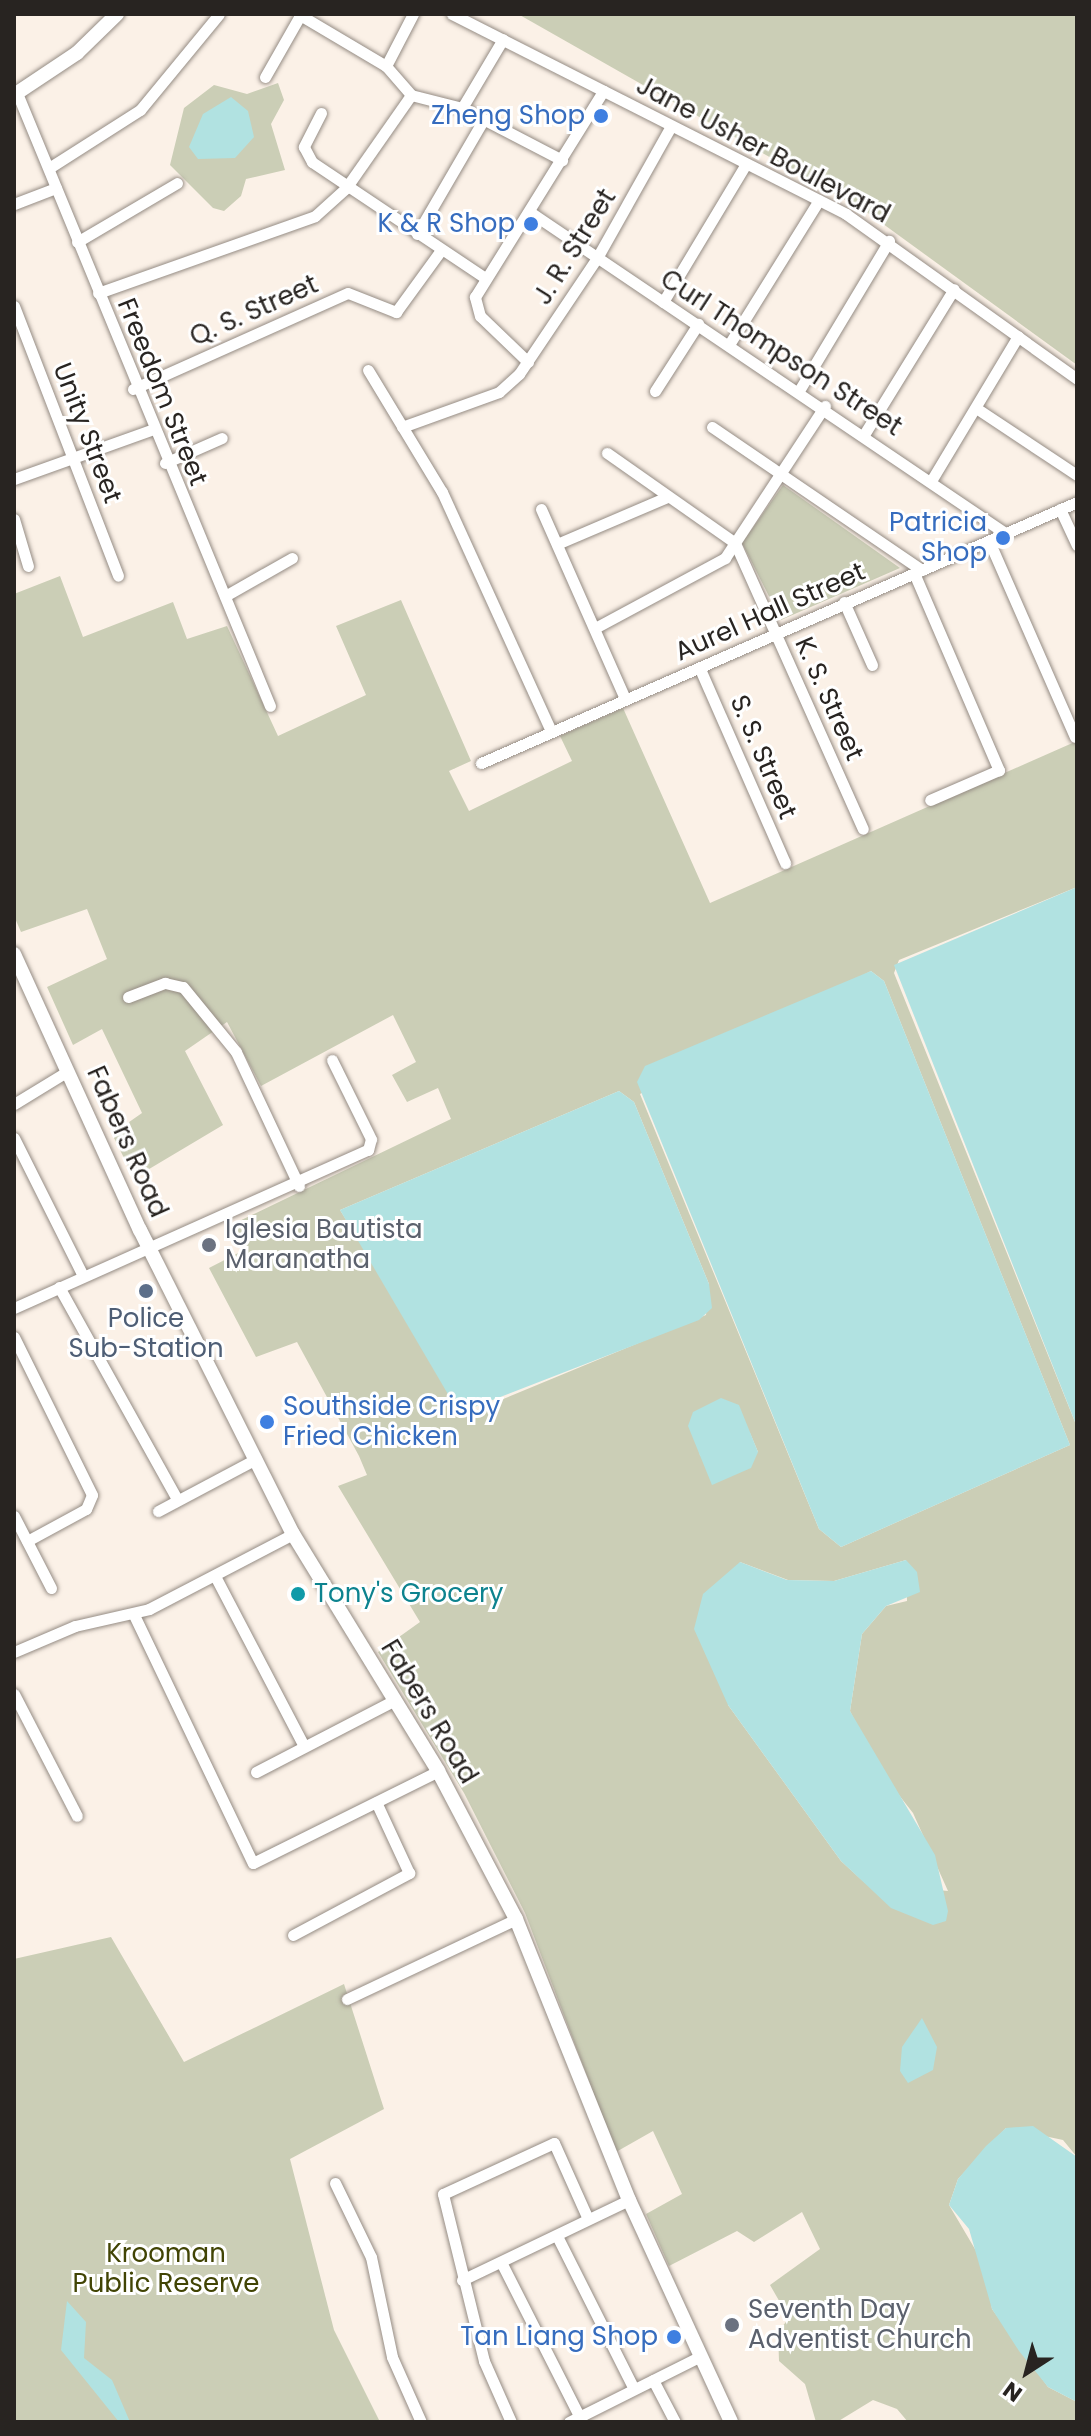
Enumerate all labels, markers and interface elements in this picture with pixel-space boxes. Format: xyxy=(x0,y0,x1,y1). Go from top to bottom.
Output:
street label: Jane Usher Boulevard xyxy=(631,70,895,230)
place label: Zheng Shop xyxy=(431,100,585,132)
marker: Zheng Shop xyxy=(592,107,610,125)
street label: J. R. Street xyxy=(527,183,623,311)
place label: K & R Shop xyxy=(377,208,515,240)
marker: K & R Shop xyxy=(522,215,540,233)
street label: Curl Thompson Street xyxy=(655,263,907,443)
street label: Q. S. Street xyxy=(185,269,323,353)
street label: Freedom Street xyxy=(110,294,214,490)
street label: Unity Street xyxy=(46,358,128,508)
place label: Patricia Shop xyxy=(889,507,987,568)
marker: Patricia Shop xyxy=(994,529,1012,547)
street label: Aurel Hall Street xyxy=(670,556,870,668)
street label: K. S. Street xyxy=(788,632,870,766)
street label: S. S. Street xyxy=(723,690,803,824)
street label: Fabers Road xyxy=(80,1062,174,1222)
place label: Iglesia Bautista Maranatha xyxy=(225,1214,423,1276)
marker: Iglesia Bautista Maranatha xyxy=(200,1236,218,1254)
marker: Police Sub-Station xyxy=(137,1282,155,1300)
place label: Police Sub-Station xyxy=(68,1303,224,1364)
place label: Southside Crispy Fried Chicken xyxy=(283,1391,500,1452)
marker: Southside Crispy Fried Chicken xyxy=(258,1413,276,1431)
place label: Tony's Grocery xyxy=(314,1578,503,1610)
marker: Tony's Grocery xyxy=(289,1585,307,1603)
street label: Fabers Road xyxy=(374,1634,484,1790)
park label: Krooman Public Reserve xyxy=(73,2238,259,2300)
place label: Seventh Day Adventist Church xyxy=(748,2294,972,2356)
marker: Seventh Day Adventist Church xyxy=(723,2316,741,2334)
place label: Tan Liang Shop xyxy=(460,2321,658,2353)
marker: Tan Liang Shop xyxy=(665,2328,683,2346)
north arrow xyxy=(987,2332,1067,2412)
text: N xyxy=(997,2374,1028,2409)

